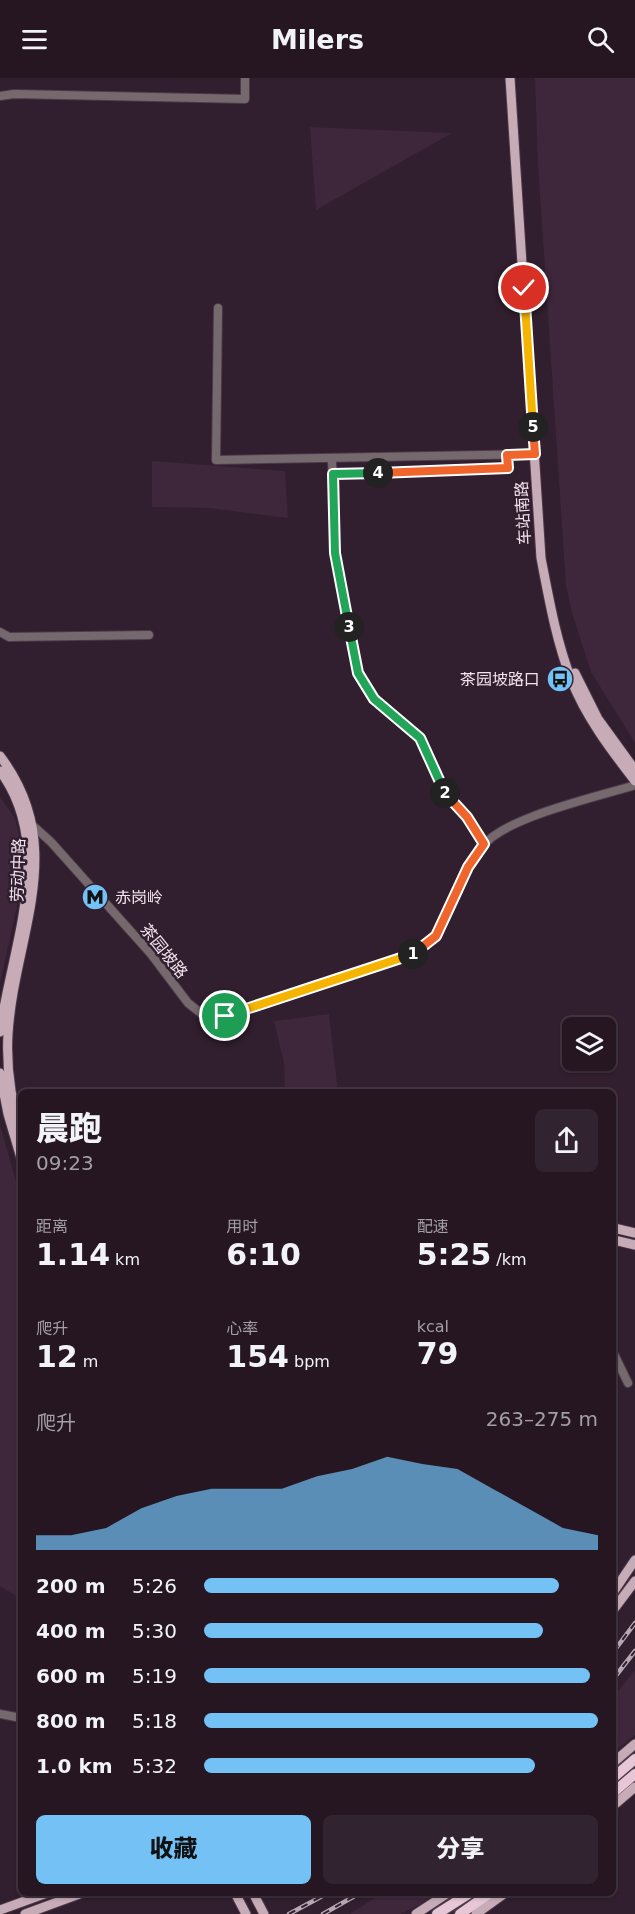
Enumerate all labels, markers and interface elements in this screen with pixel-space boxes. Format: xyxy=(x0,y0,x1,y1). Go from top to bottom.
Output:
icon: menu xyxy=(18,23,51,56)
icon: search xyxy=(584,23,617,56)
text: Milers xyxy=(271,24,364,55)
pin xyxy=(498,262,549,313)
icon: check xyxy=(507,271,540,304)
pin: 5 xyxy=(518,412,548,442)
text: 5 xyxy=(527,417,539,436)
pin: 4 xyxy=(363,458,393,488)
text: 4 xyxy=(372,463,384,482)
street label: 车站南路 xyxy=(512,481,534,545)
pin: 3 xyxy=(334,612,364,642)
text: 3 xyxy=(343,617,355,636)
bus stop icon: 茶园坡路口 xyxy=(545,664,575,694)
place label: 茶园坡路口 xyxy=(460,670,540,689)
pin: 2 xyxy=(430,778,460,808)
text: 2 xyxy=(439,783,451,802)
street label: 劳动中路 xyxy=(7,838,29,902)
metro station icon: 赤岗岭 xyxy=(80,882,110,912)
place label: 赤岗岭 xyxy=(115,888,163,907)
street label: 茶园坡路 xyxy=(136,920,192,982)
pin: 1 xyxy=(398,939,428,969)
text: 1 xyxy=(407,944,419,963)
pin xyxy=(199,990,250,1041)
icon: arrive xyxy=(208,999,241,1032)
map controls xyxy=(562,1017,616,1071)
button: layers xyxy=(562,1017,616,1071)
text: 晨跑 xyxy=(36,1109,102,1148)
button: share xyxy=(535,1109,598,1172)
text: 09:23 xyxy=(36,1151,94,1175)
text: 距离 xyxy=(36,1217,68,1236)
text: 用时 xyxy=(226,1217,258,1236)
text: 配速 xyxy=(417,1217,449,1236)
text: 1.14 xyxy=(36,1237,110,1272)
text: 6:10 xyxy=(226,1237,301,1272)
text: 5:25 xyxy=(417,1237,491,1272)
text: km xyxy=(110,1250,140,1269)
text: /km xyxy=(491,1250,527,1269)
text: kcal xyxy=(417,1317,449,1336)
text: 爬升 xyxy=(36,1319,68,1338)
text: 心率 xyxy=(226,1319,258,1338)
text: 79 xyxy=(417,1336,458,1371)
text: 12 xyxy=(36,1339,78,1374)
text: 154 xyxy=(226,1339,289,1374)
text: m xyxy=(78,1352,98,1371)
text: bpm xyxy=(289,1352,330,1371)
text: 263–275 m xyxy=(486,1407,598,1431)
text: 爬升 xyxy=(36,1411,76,1435)
text: 200 m xyxy=(36,1574,106,1598)
text: 5:26 xyxy=(132,1574,177,1598)
text: 400 m xyxy=(36,1619,106,1643)
text: 5:30 xyxy=(132,1619,177,1643)
text: 600 m xyxy=(36,1664,106,1688)
text: 5:19 xyxy=(132,1664,177,1688)
text: 800 m xyxy=(36,1709,106,1733)
text: 5:18 xyxy=(132,1709,177,1733)
text: 1.0 km xyxy=(36,1754,113,1778)
text: 5:32 xyxy=(132,1754,177,1778)
button: 收藏 xyxy=(36,1815,311,1884)
button: 分享 xyxy=(323,1815,598,1884)

